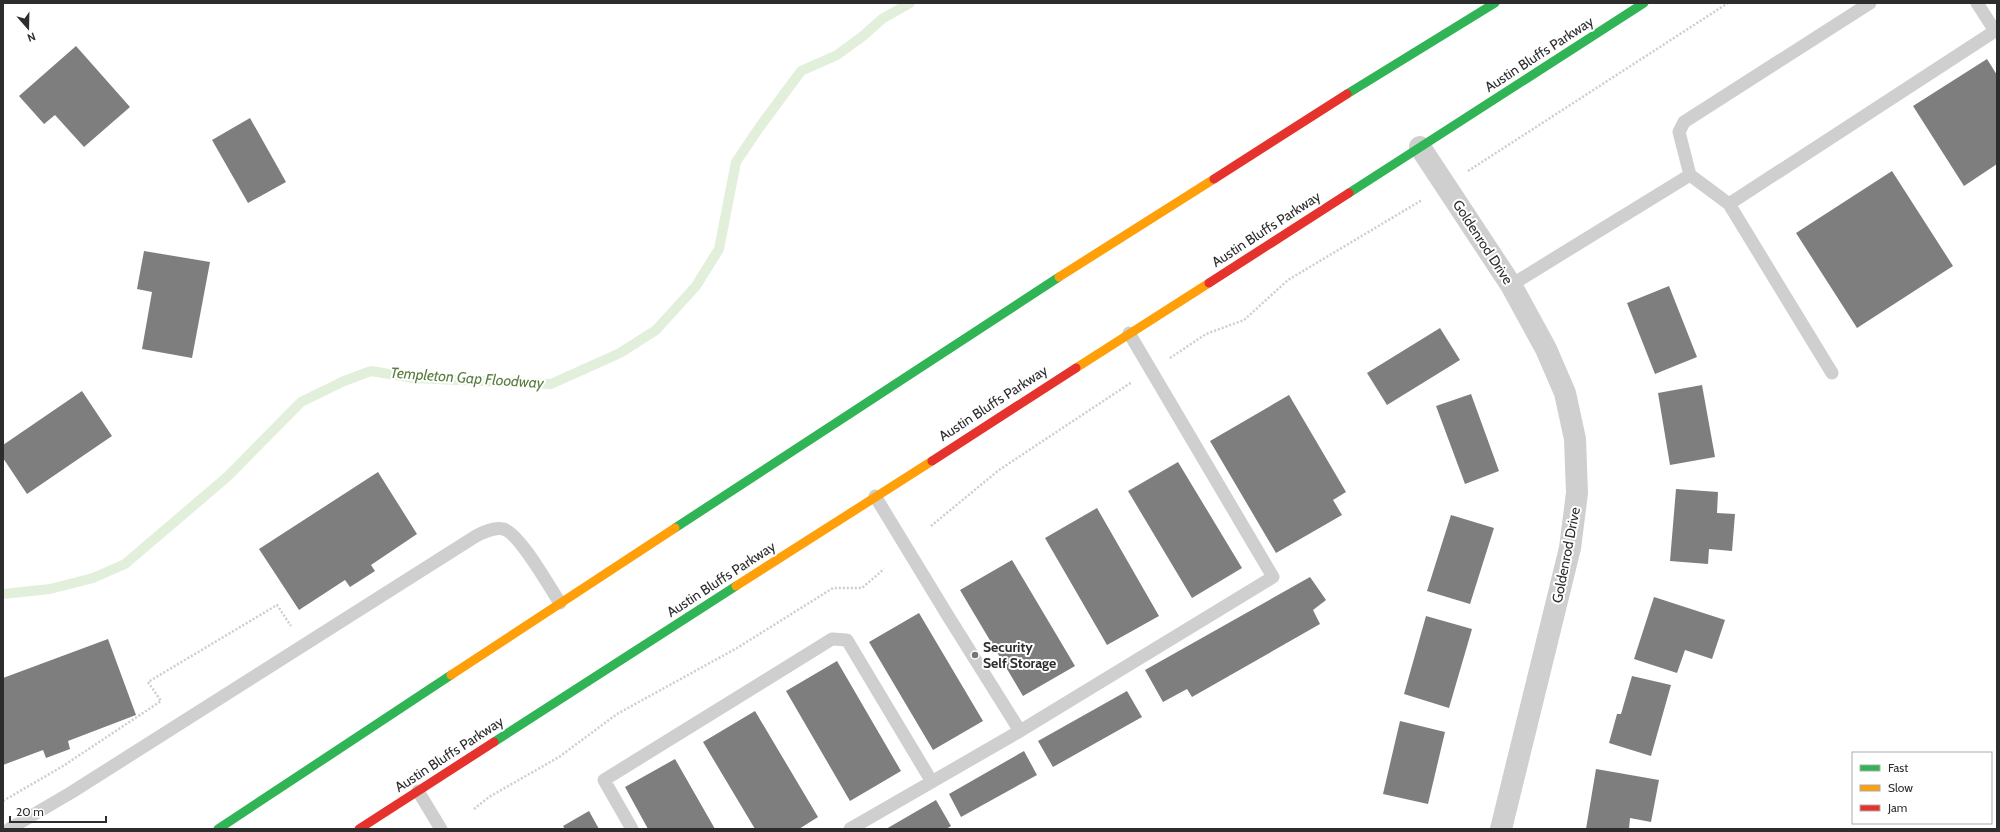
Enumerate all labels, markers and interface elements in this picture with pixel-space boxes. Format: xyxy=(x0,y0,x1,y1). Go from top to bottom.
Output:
north arrow xyxy=(8,8,48,48)
street label: Austin Bluffs Parkway xyxy=(1481,12,1597,96)
text: N xyxy=(25,29,37,45)
street label: Austin Bluffs Parkway xyxy=(1208,187,1324,271)
street label: Goldenrod Drive xyxy=(1449,196,1517,288)
street label: Austin Bluffs Parkway xyxy=(935,361,1051,445)
water label: Templeton Gap Floodway xyxy=(390,364,545,392)
street label: Goldenrod Drive xyxy=(1548,506,1584,604)
street label: Austin Bluffs Parkway xyxy=(663,537,779,621)
place label: Security Self Storage xyxy=(983,638,1056,672)
marker: Security Self Storage xyxy=(970,650,980,660)
street label: Austin Bluffs Parkway xyxy=(391,712,507,796)
legend xyxy=(1852,752,1992,824)
text: Fast xyxy=(1888,760,1908,775)
text: Slow xyxy=(1888,780,1913,795)
scale bar xyxy=(10,798,106,824)
text: Jam xyxy=(1887,800,1907,815)
text: 20 m xyxy=(16,804,44,819)

